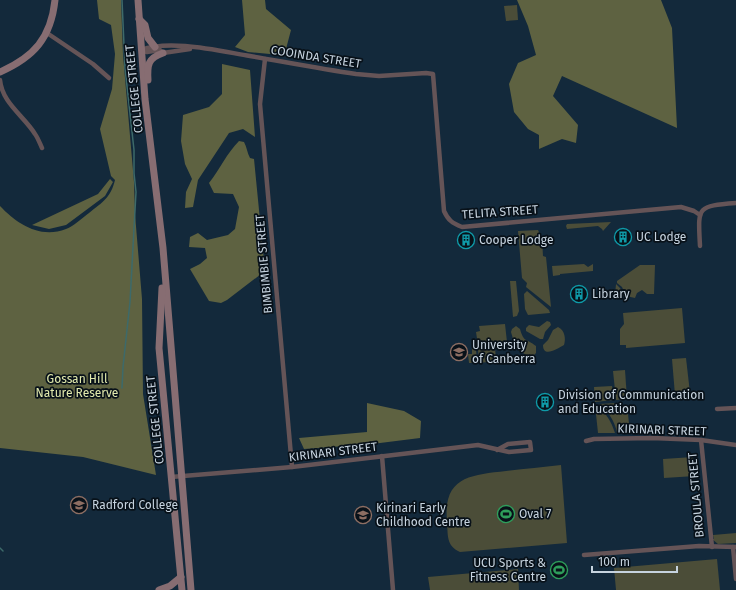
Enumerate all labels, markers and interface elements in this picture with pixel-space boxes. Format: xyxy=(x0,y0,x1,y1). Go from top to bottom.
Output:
street label: COLLEGE STREET xyxy=(122,43,146,134)
street label: COOINDA STREET xyxy=(270,43,363,71)
street label: TELITA STREET xyxy=(461,202,539,222)
street label: BIMBIMBIE STREET xyxy=(253,213,275,314)
building icon: UC Lodge xyxy=(613,227,633,247)
building icon: Cooper Lodge xyxy=(456,230,476,250)
place label: UC Lodge xyxy=(636,230,686,244)
place label: Cooper Lodge xyxy=(479,233,553,247)
building icon: Library xyxy=(569,284,589,304)
place label: Library xyxy=(592,287,630,301)
place label: University of Canberra xyxy=(472,338,535,366)
school or university icon: University of Canberra xyxy=(449,342,469,362)
park label: Gossan Hill Nature Reserve xyxy=(36,372,118,400)
street label: COLLEGE STREET xyxy=(143,374,167,465)
place label: Division of Communication and Education xyxy=(558,388,704,416)
building icon: Division of Communication and Education xyxy=(535,392,555,412)
street label: KIRINARI STREET xyxy=(617,421,708,439)
street label: KIRINARI STREET xyxy=(288,440,379,464)
street label: BROULA STREET xyxy=(685,451,707,538)
school or university icon: Radford College xyxy=(69,495,89,515)
place label: Radford College xyxy=(92,498,178,512)
place label: Kirinari Early Childhood Centre xyxy=(376,501,470,529)
sports icon: Oval 7 xyxy=(496,504,516,524)
school or university icon: Kirinari Early Childhood Centre xyxy=(353,505,373,525)
place label: Oval 7 xyxy=(519,507,551,521)
scale bar xyxy=(592,548,677,574)
text: 100 m xyxy=(598,555,630,569)
place label: UCU Sports & Fitness Centre xyxy=(470,556,546,584)
sports icon: UCU Sports & Fitness Centre xyxy=(549,560,569,580)

